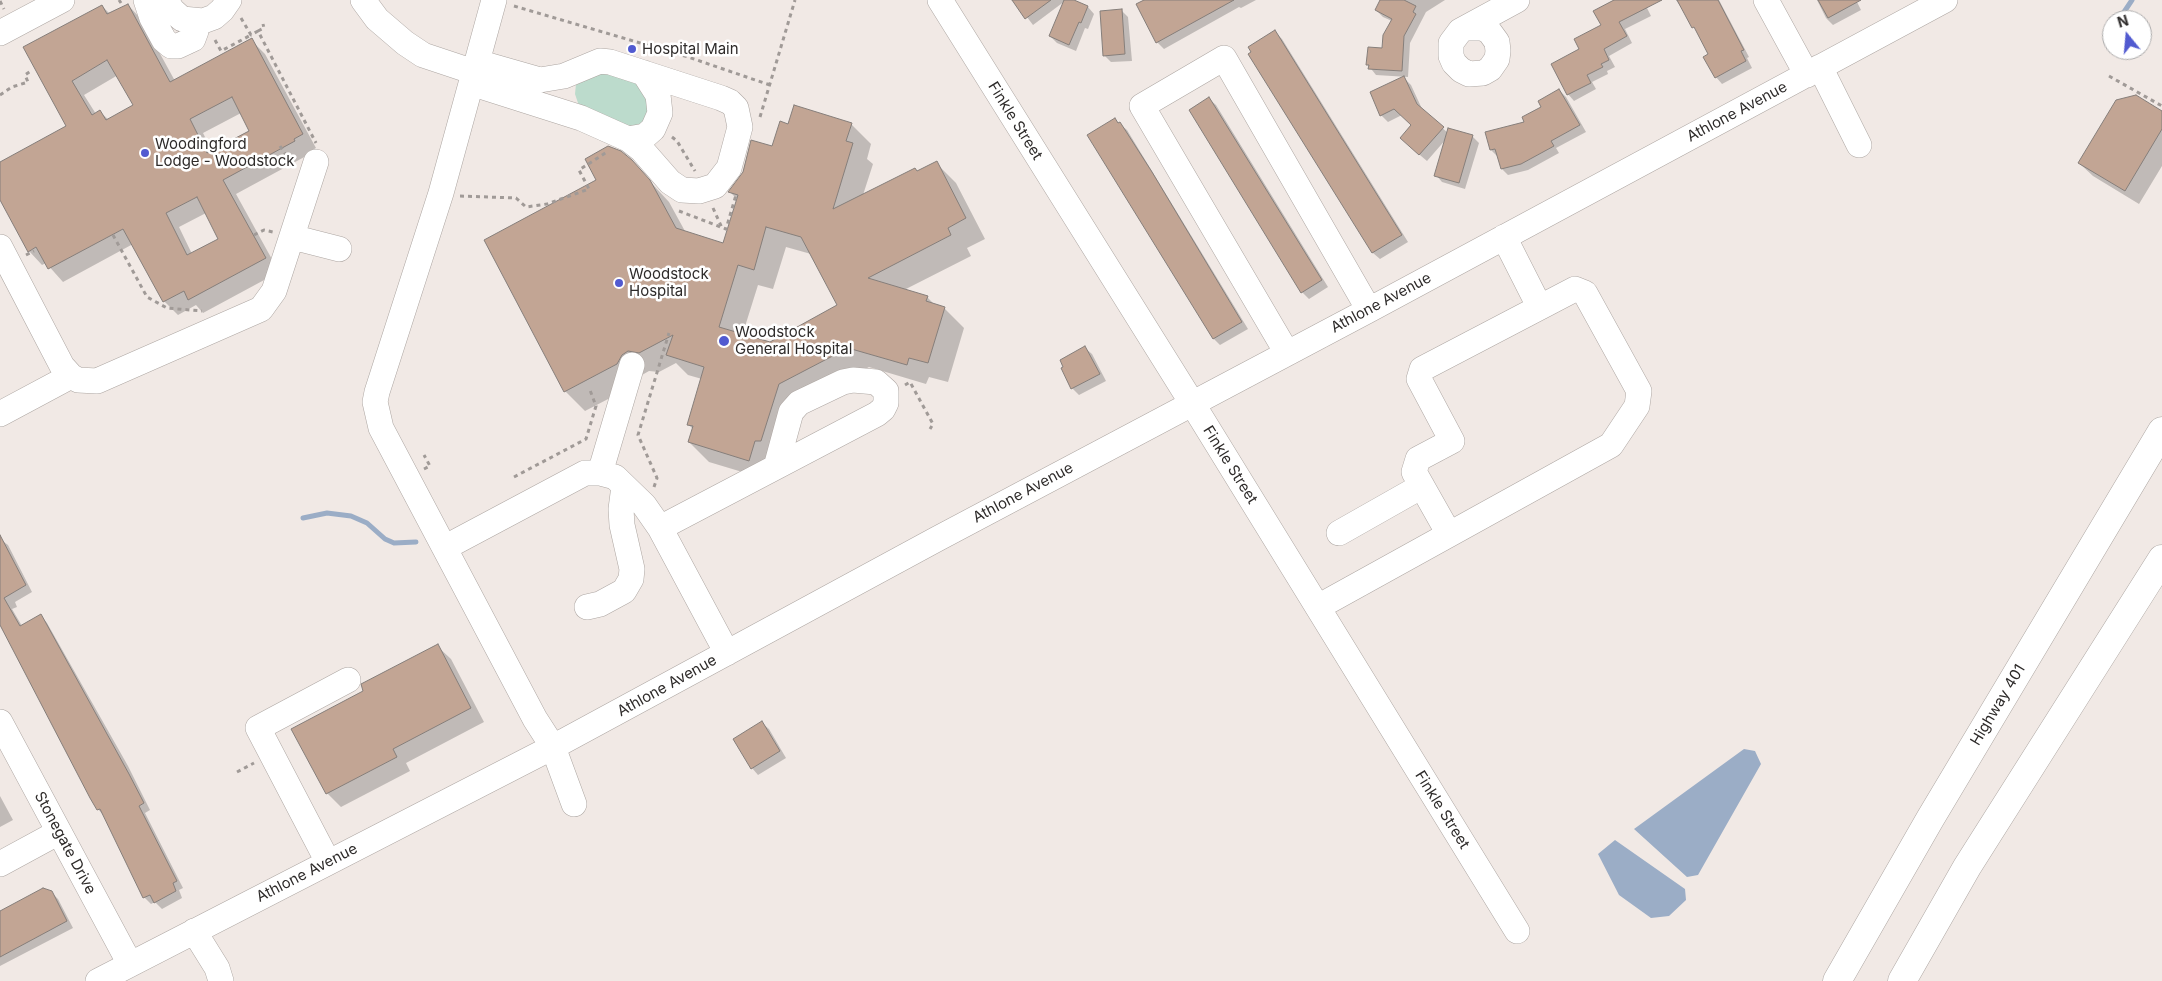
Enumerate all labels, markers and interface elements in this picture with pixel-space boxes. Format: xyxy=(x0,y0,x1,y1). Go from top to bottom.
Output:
north arrow xyxy=(2102,10,2152,60)
text: N xyxy=(2115,11,2130,31)
place label: Hospital Main xyxy=(642,40,739,58)
marker: Hospital Main xyxy=(626,43,638,55)
street label: Athlone Avenue xyxy=(1684,78,1790,146)
street label: Finkle Street xyxy=(984,79,1046,163)
place label: Woodingford Lodge - Woodstock xyxy=(155,135,295,170)
marker: Woodingford Lodge - Woodstock xyxy=(139,147,151,159)
place label: Woodstock Hospital xyxy=(629,265,709,300)
street label: Athlone Avenue xyxy=(1328,269,1434,337)
marker: Woodstock Hospital xyxy=(613,277,625,289)
place label: Woodstock General Hospital xyxy=(735,323,852,358)
marker: Woodstock General Hospital xyxy=(717,334,731,348)
street label: Finkle Street xyxy=(1199,423,1261,507)
street label: Athlone Avenue xyxy=(970,459,1076,527)
street label: Athlone Avenue xyxy=(614,651,720,721)
street label: Highway 401 xyxy=(1967,661,2029,749)
street label: Finkle Street xyxy=(1411,768,1473,852)
street label: Stonegate Drive xyxy=(30,789,100,897)
street label: Athlone Avenue xyxy=(253,840,361,906)

